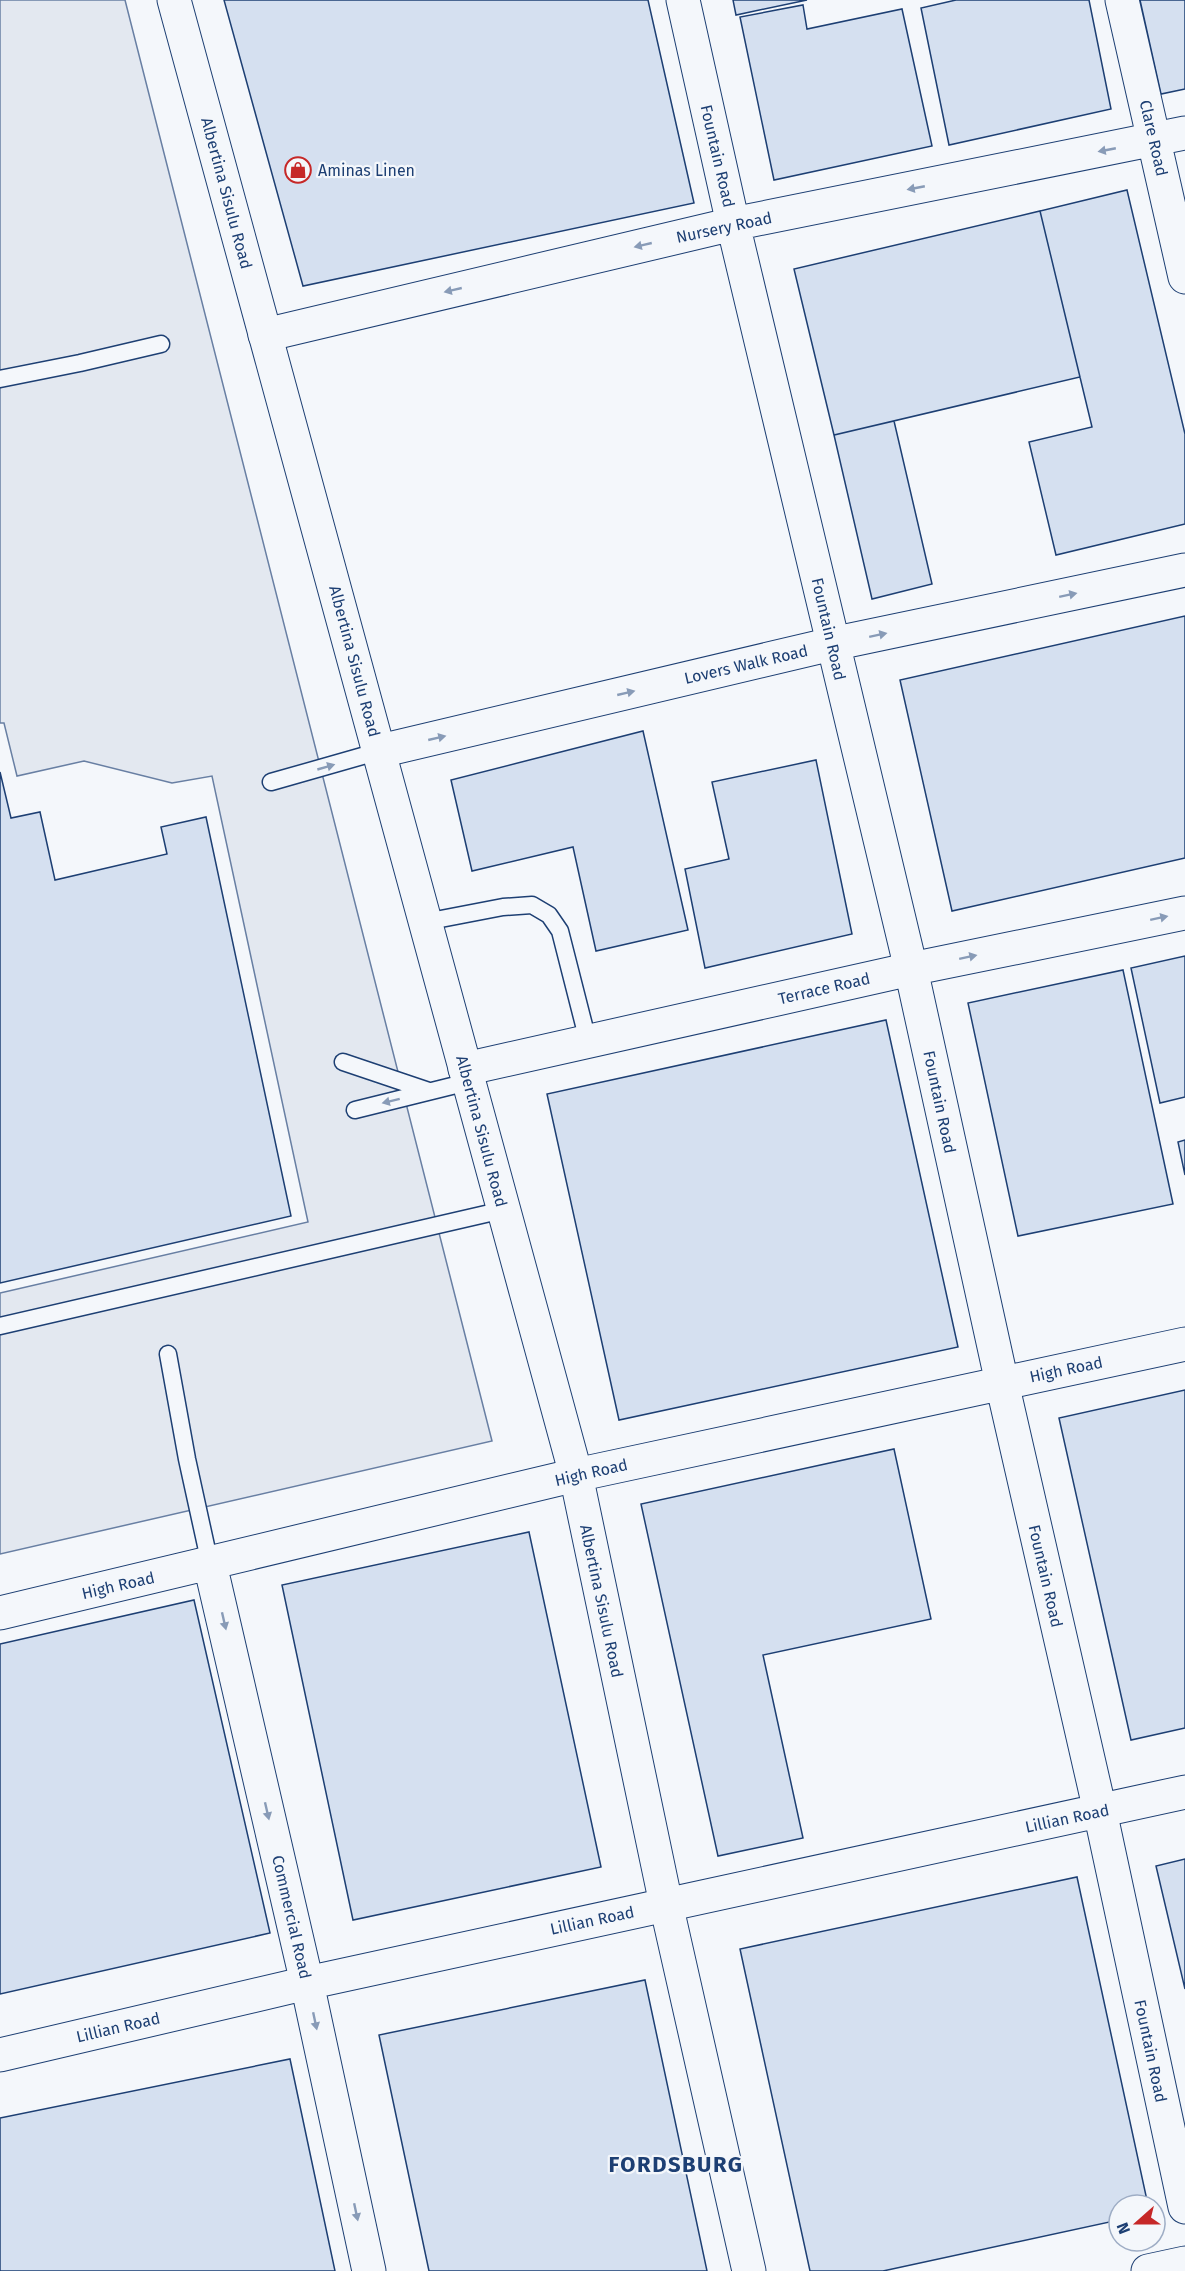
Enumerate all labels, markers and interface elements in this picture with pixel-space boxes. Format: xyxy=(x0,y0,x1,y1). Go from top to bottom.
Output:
street label: Clare Road xyxy=(1136,98,1172,178)
street label: Fountain Road xyxy=(696,103,739,209)
street label: Albertina Sisulu Road xyxy=(197,115,256,271)
one-way arrow xyxy=(1098,146,1117,155)
shop icon: Aminas Linen xyxy=(283,155,313,185)
place label: Aminas Linen xyxy=(318,161,415,180)
one-way arrow xyxy=(906,184,925,193)
street label: Nursery Road xyxy=(674,208,774,247)
one-way arrow xyxy=(634,241,652,251)
one-way arrow xyxy=(444,286,463,296)
street label: Fountain Road xyxy=(807,576,850,682)
street label: Albertina Sisulu Road xyxy=(325,583,384,739)
one-way arrow xyxy=(1059,589,1078,599)
one-way arrow xyxy=(868,629,887,639)
street label: Lovers Walk Road xyxy=(682,641,810,688)
one-way arrow xyxy=(617,687,635,697)
one-way arrow xyxy=(427,733,446,742)
one-way arrow xyxy=(317,762,335,771)
one-way arrow xyxy=(1150,913,1169,922)
one-way arrow xyxy=(959,952,978,961)
street label: Terrace Road xyxy=(776,969,872,1008)
street label: Fountain Road xyxy=(919,1049,960,1155)
street label: Albertina Sisulu Road xyxy=(452,1053,511,1209)
one-way arrow xyxy=(382,1096,400,1106)
street label: High Road xyxy=(1028,1352,1104,1386)
street label: High Road xyxy=(553,1455,629,1490)
street label: Albertina Sisulu Road xyxy=(576,1523,627,1679)
street label: Fountain Road xyxy=(1024,1523,1067,1629)
street label: High Road xyxy=(80,1568,156,1603)
one-way arrow xyxy=(219,1612,229,1630)
street label: Lillian Road xyxy=(1023,1800,1111,1837)
one-way arrow xyxy=(263,1802,273,1820)
street label: Commercial Road xyxy=(268,1853,315,1981)
street label: Lillian Road xyxy=(548,1902,636,1939)
street label: Fountain Road xyxy=(1130,1998,1171,2104)
street label: Lillian Road xyxy=(74,2009,162,2046)
one-way arrow xyxy=(311,2012,320,2031)
district label: FORDSBURG xyxy=(609,2151,743,2178)
north arrow xyxy=(1107,2193,1167,2253)
one-way arrow xyxy=(352,2203,361,2222)
text: N xyxy=(1113,2220,1134,2237)

